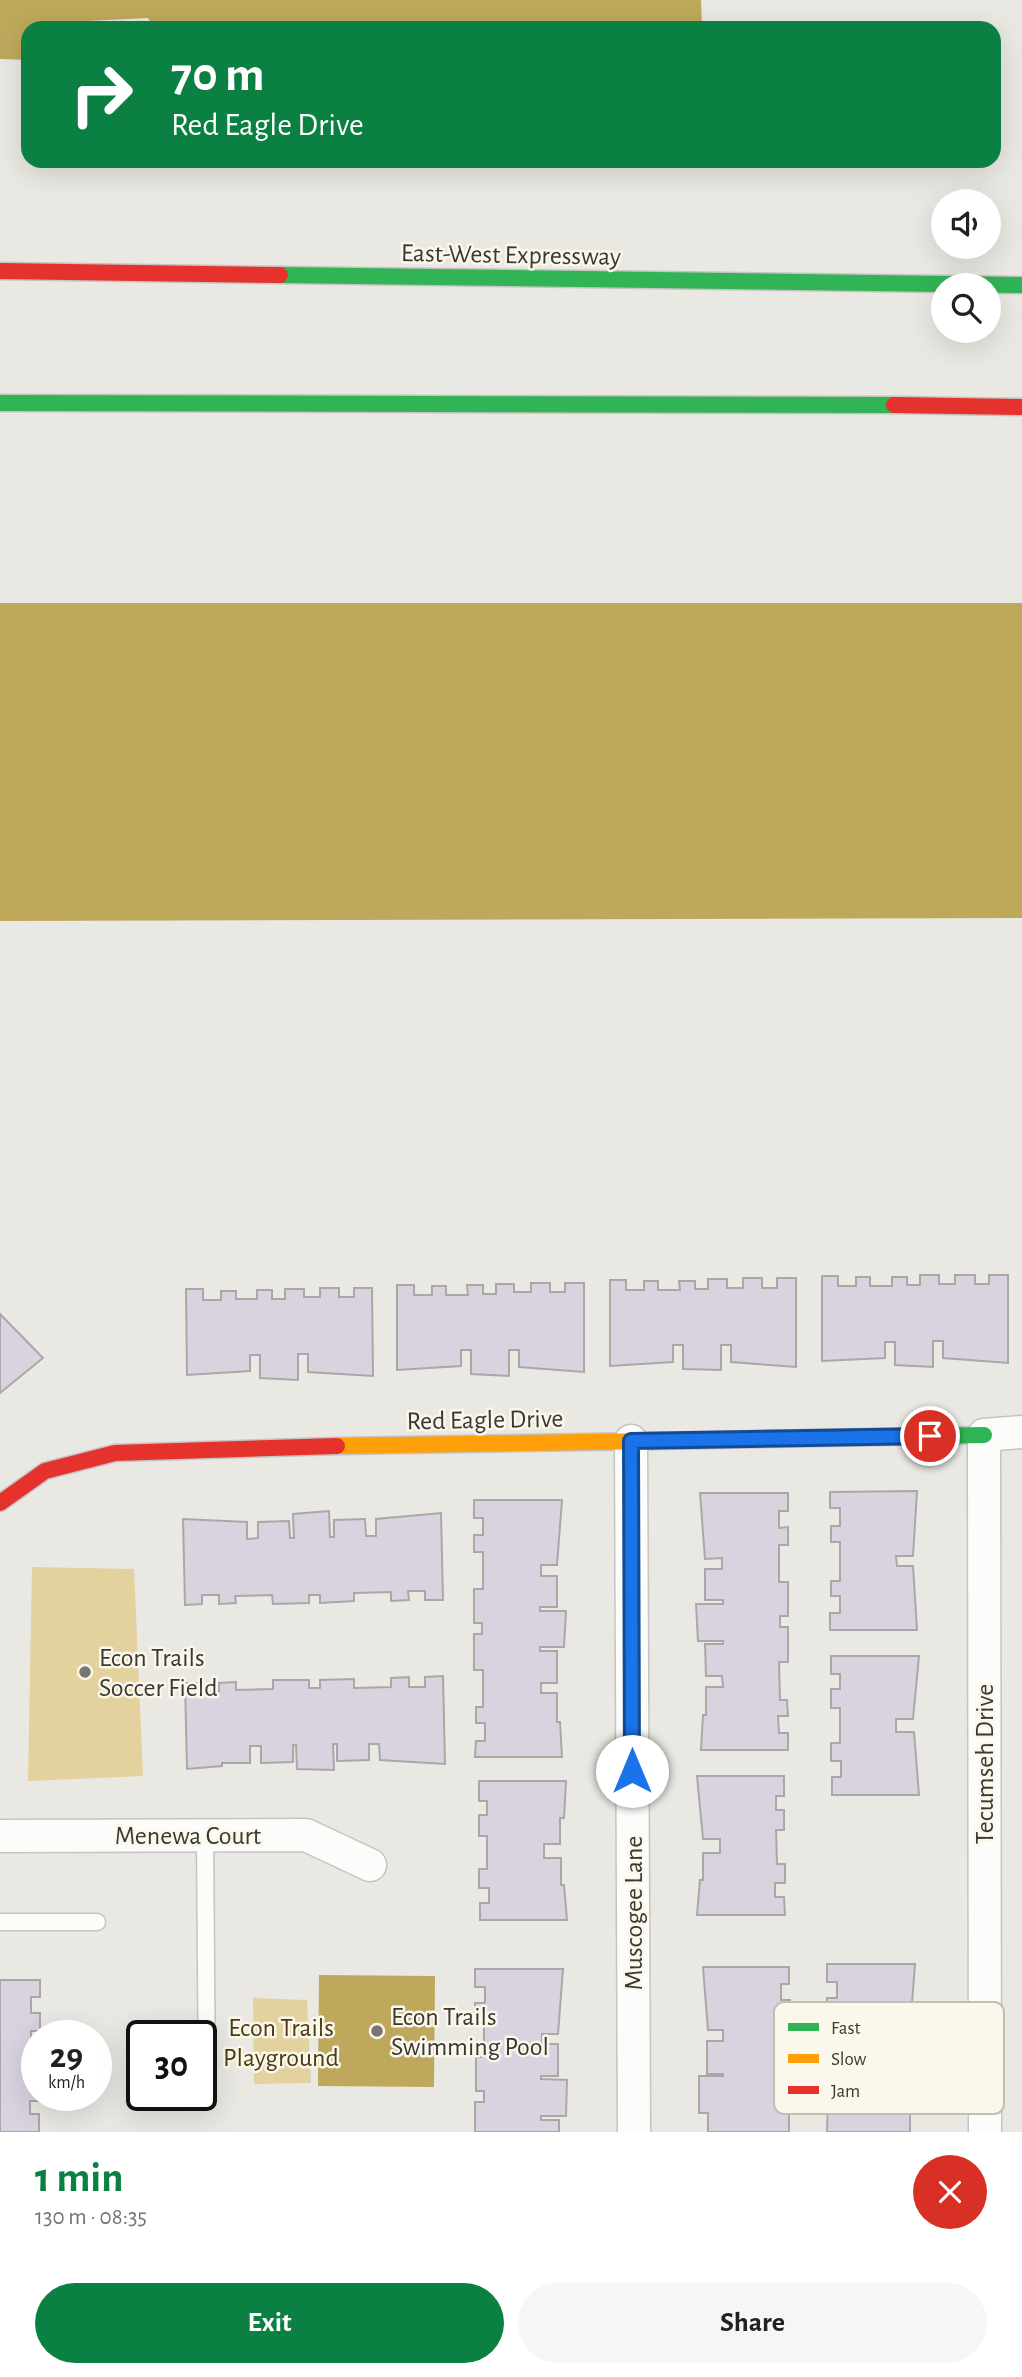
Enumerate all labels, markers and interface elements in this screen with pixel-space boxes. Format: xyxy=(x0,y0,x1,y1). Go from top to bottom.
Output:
icon: right xyxy=(56,49,147,140)
text: 70 m xyxy=(171,51,265,100)
text: Red Eagle Drive xyxy=(171,109,364,141)
map controls xyxy=(931,189,1001,343)
button: sound xyxy=(931,189,1001,259)
street label: East-West Expressway xyxy=(401,240,621,270)
button: search xyxy=(931,273,1001,343)
street label: Red Eagle Drive xyxy=(406,1406,564,1434)
pin xyxy=(900,1406,960,1466)
icon: arrive xyxy=(911,1417,949,1455)
place label: Econ Trails Soccer Field xyxy=(99,1645,218,1701)
marker: Econ Trails Soccer Field xyxy=(77,1664,93,1680)
street label: Tecumseh Drive xyxy=(972,1684,998,1844)
position arrow xyxy=(595,1734,669,1808)
street label: Menewa Court xyxy=(115,1823,261,1849)
street label: Muscogee Lane xyxy=(621,1836,647,1990)
legend xyxy=(774,2002,1004,2114)
place label: Econ Trails Swimming Pool xyxy=(391,2004,549,2060)
park label: Econ Trails Playground xyxy=(223,2015,339,2071)
text: Fast xyxy=(831,2019,861,2038)
speed limit sign: 30 xyxy=(126,2020,217,2111)
marker: Econ Trails Swimming Pool xyxy=(369,2023,385,2039)
text: 29 xyxy=(50,2039,83,2074)
text: Slow xyxy=(831,2050,867,2069)
text: km/h xyxy=(48,2074,85,2092)
text: Jam xyxy=(831,2082,860,2101)
button: close xyxy=(913,2155,987,2229)
text: 1 min xyxy=(35,2157,124,2199)
text: 130 m · 08:35 xyxy=(35,2206,147,2229)
button: Exit xyxy=(35,2283,504,2363)
button: Share xyxy=(518,2283,987,2363)

